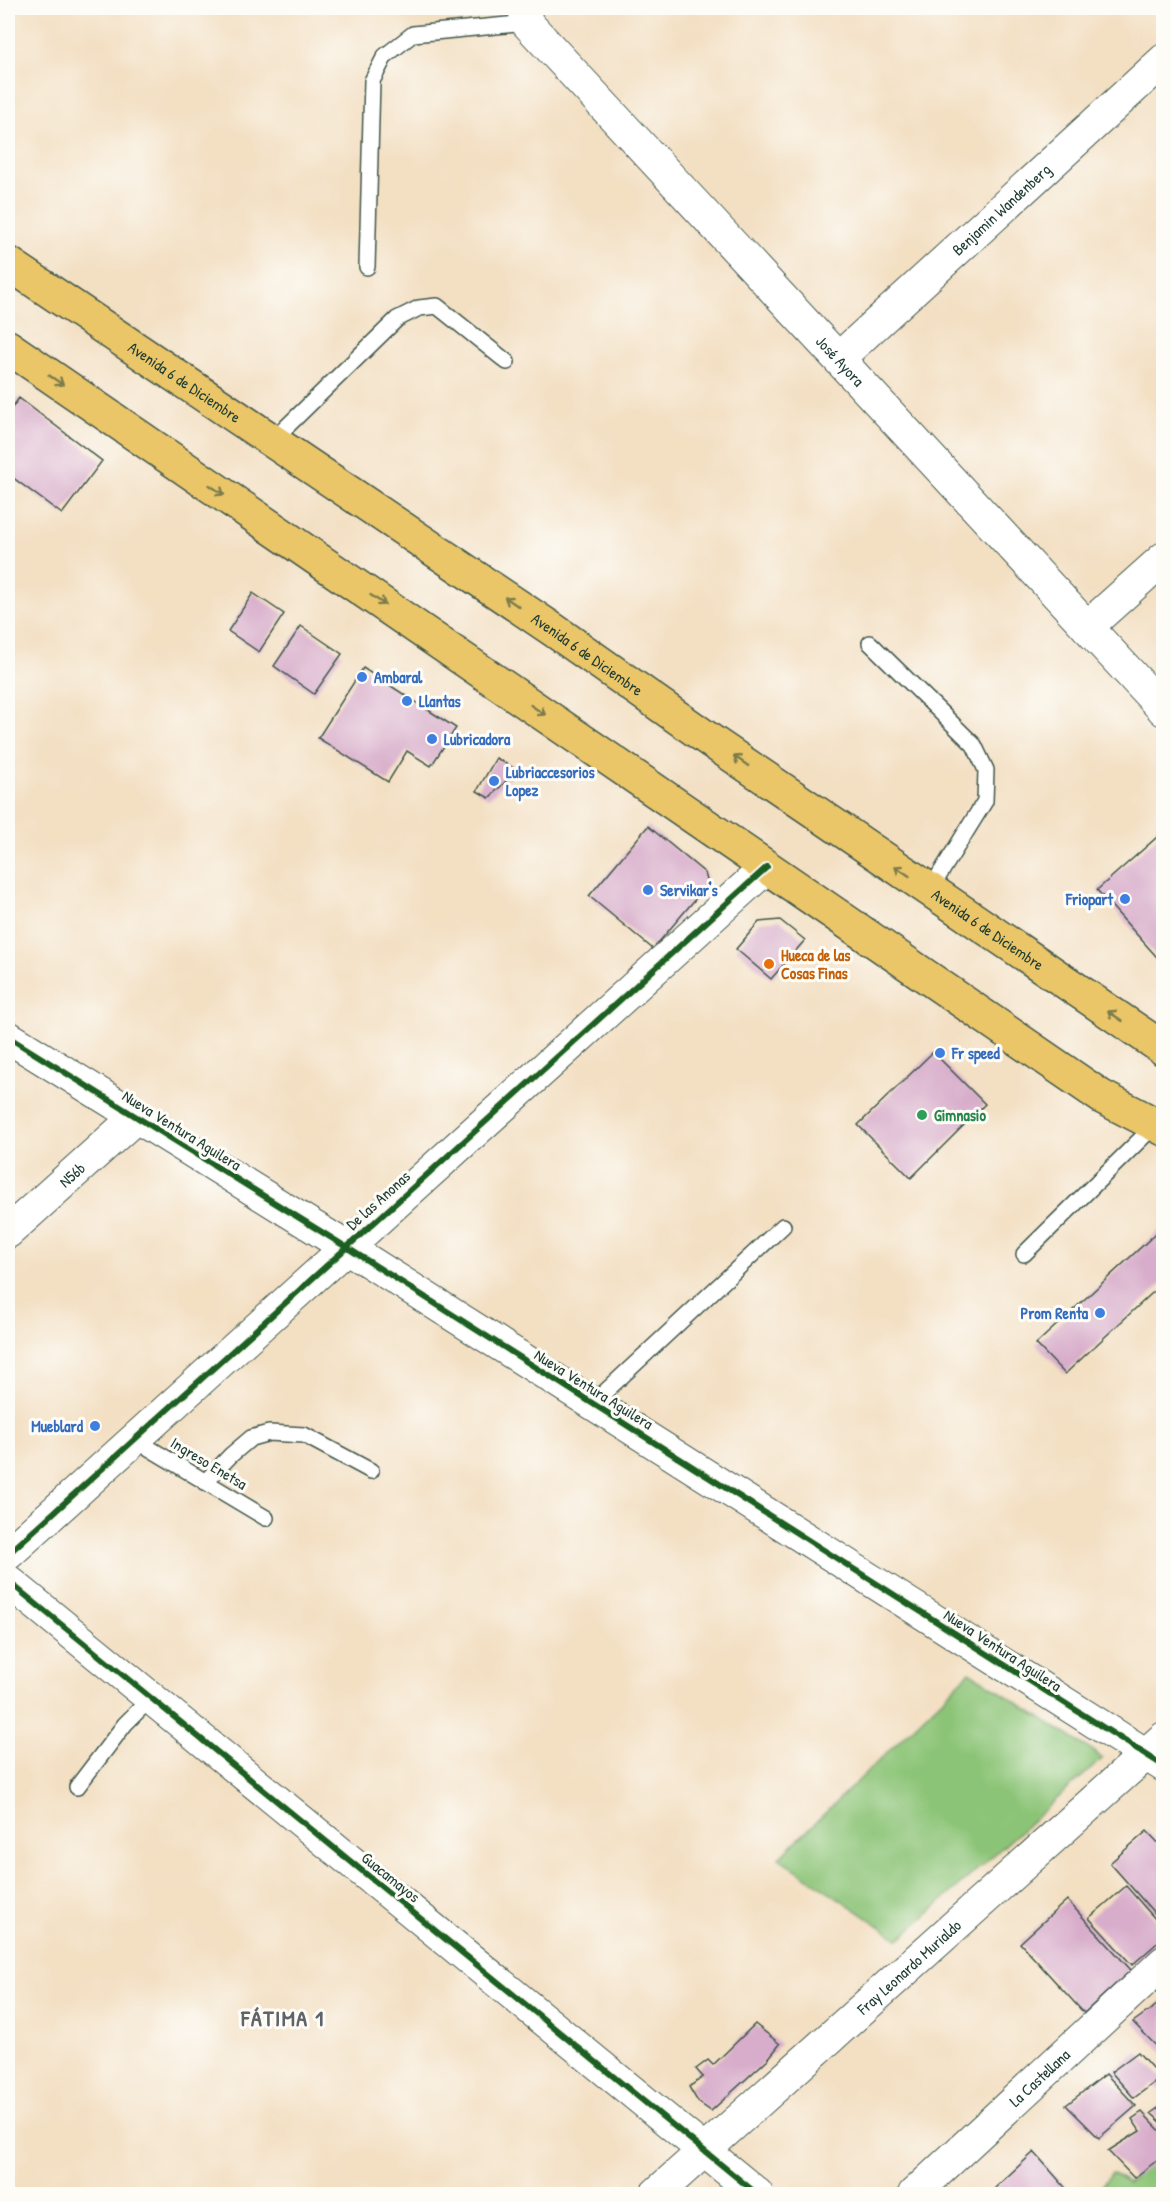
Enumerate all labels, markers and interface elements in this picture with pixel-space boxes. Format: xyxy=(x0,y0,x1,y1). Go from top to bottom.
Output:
street label: Benjamin Wandenberg xyxy=(947,158,1055,260)
street label: José Ayora xyxy=(811,331,869,391)
street label: Avenida 6 de Diciembre xyxy=(124,336,246,428)
one-way arrow xyxy=(47,374,63,386)
one-way arrow xyxy=(208,484,224,496)
one-way arrow xyxy=(369,594,385,606)
one-way arrow xyxy=(504,596,520,608)
street label: Avenida 6 de Diciembre xyxy=(527,607,648,701)
place label: Ambaral xyxy=(374,666,423,688)
marker: Ambaral xyxy=(355,670,369,684)
place label: Llantas xyxy=(419,690,461,712)
marker: Llantas xyxy=(400,694,414,708)
one-way arrow xyxy=(530,704,546,716)
place label: Lubricadora xyxy=(444,728,511,750)
marker: Lubricadora xyxy=(425,732,439,746)
one-way arrow xyxy=(733,755,749,767)
place label: Lubriaccesorios Lopez xyxy=(506,761,596,802)
marker: Lubriaccesorios Lopez xyxy=(487,774,501,788)
one-way arrow xyxy=(894,865,911,877)
place label: Servikar's xyxy=(660,879,719,901)
marker: Servikar's xyxy=(641,883,655,897)
street label: Avenida 6 de Diciembre xyxy=(927,883,1049,976)
place label: Friopart xyxy=(1065,888,1113,911)
marker: Friopart xyxy=(1118,892,1132,906)
place label: Hueca de las Cosas Finas xyxy=(781,944,851,984)
marker: Hueca de las Cosas Finas xyxy=(762,957,776,971)
one-way arrow xyxy=(1107,1010,1124,1022)
place label: Fr speed xyxy=(951,1042,1001,1065)
marker: Fr speed xyxy=(933,1046,947,1060)
street label: Nueva Ventura Aguilera xyxy=(118,1085,246,1175)
place label: Gimnasio xyxy=(934,1104,986,1126)
marker: Gimnasio xyxy=(915,1108,929,1122)
street label: N56b xyxy=(54,1157,90,1192)
street label: De las Anonas xyxy=(341,1165,415,1235)
place label: Prom Renta xyxy=(1020,1302,1089,1324)
marker: Prom Renta xyxy=(1093,1306,1107,1320)
street label: Nueva Ventura Aguilera xyxy=(530,1344,658,1434)
place label: Mueblard xyxy=(31,1415,84,1437)
marker: Mueblard xyxy=(88,1419,102,1433)
street label: Ingreso Enetsa xyxy=(167,1432,251,1494)
street label: Nueva Ventura Aguilera xyxy=(940,1604,1066,1696)
street label: Guacamayos xyxy=(357,1847,425,1907)
street label: Fray Leonardo Murialdo xyxy=(852,1914,966,2020)
district label: FÁTIMA 1 xyxy=(240,2003,325,2033)
street label: La Castellana xyxy=(1004,2044,1075,2112)

